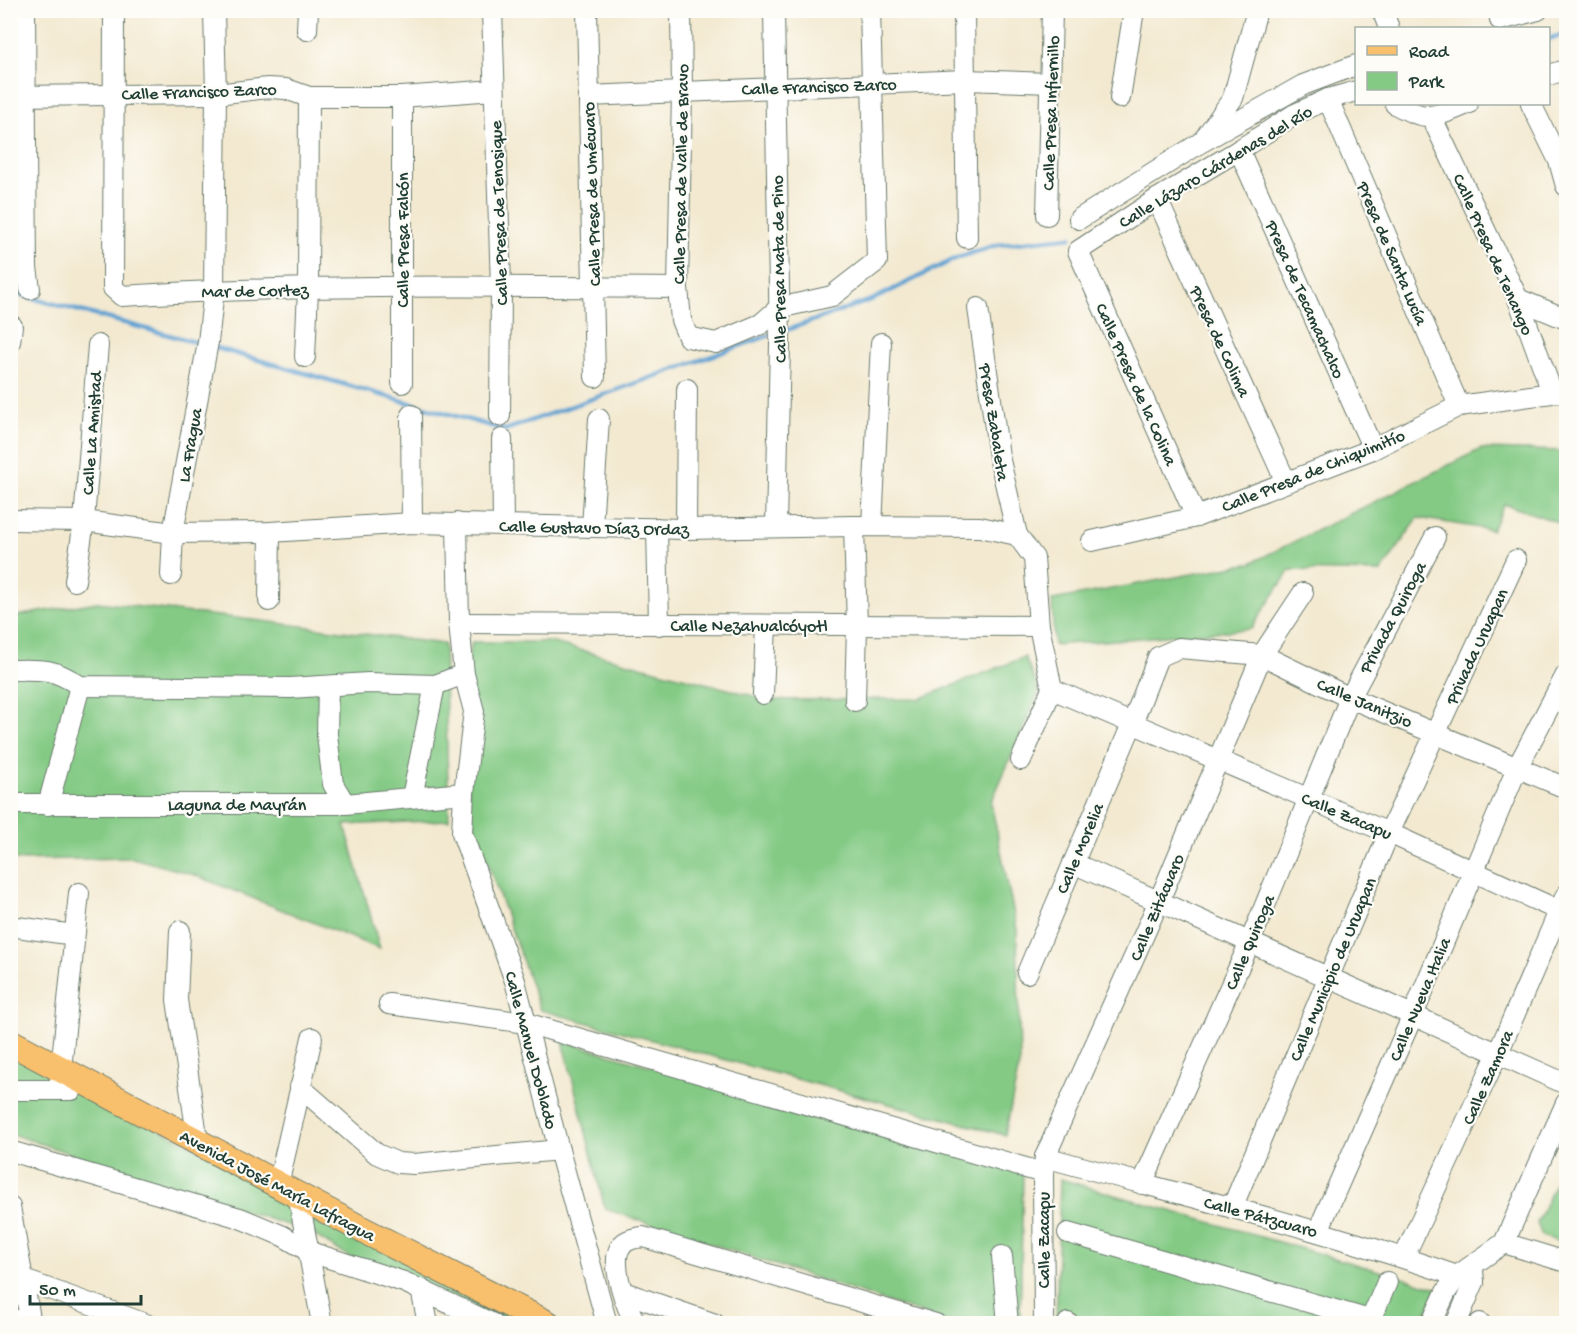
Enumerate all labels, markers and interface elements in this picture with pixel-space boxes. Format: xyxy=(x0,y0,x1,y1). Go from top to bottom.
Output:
legend xyxy=(1355,27,1550,105)
street label: Calle Presa Infiernillo xyxy=(1039,35,1066,191)
text: Road xyxy=(1409,43,1450,64)
street label: Calle Presa de Valle de Bravo xyxy=(670,64,695,284)
text: Park xyxy=(1408,73,1445,94)
street label: Calle Francisco Zarco xyxy=(741,75,897,102)
street label: Calle Francisco Zarco xyxy=(121,80,277,107)
street label: Calle Presa de Umécuaro xyxy=(580,101,607,286)
street label: Calle Lázaro Cárdenas del Río xyxy=(1116,102,1317,234)
street label: Calle Presa de Tenosique xyxy=(487,119,514,306)
street label: Calle Presa de Tenango xyxy=(1447,171,1537,339)
street label: Calle Presa Falcón xyxy=(394,172,415,307)
street label: Calle Presa Mata de Pino xyxy=(768,175,793,363)
street label: Presa de Santa Lucía xyxy=(1351,178,1431,330)
street label: Presa de Tecamachalco xyxy=(1259,217,1348,382)
street label: Mar de Cortez xyxy=(201,281,310,304)
street label: Presa de Colima xyxy=(1183,282,1254,402)
street label: Calle Presa de la Colina xyxy=(1089,301,1180,470)
street label: Presa Zabaleta xyxy=(973,361,1012,483)
street label: Calle La Amistad xyxy=(79,369,108,496)
street label: La Fragua xyxy=(175,406,208,484)
street label: Calle Presa de Chiquimitío xyxy=(1219,426,1409,519)
street label: Calle Gustavo Díaz Ordaz xyxy=(499,517,690,542)
street label: Privada Quiroga xyxy=(1356,558,1433,678)
street label: Privada Uruapan xyxy=(1442,585,1514,709)
street label: Calle Nezahualcóyotl xyxy=(670,617,828,638)
street label: Calle Janitzio xyxy=(1313,675,1415,734)
street label: Calle Zacapu xyxy=(1298,789,1395,846)
street label: Laguna de Mayrán xyxy=(168,796,307,817)
street label: Calle Morelia xyxy=(1053,799,1110,898)
street label: Calle Zitácuaro xyxy=(1126,851,1190,965)
street label: Calle Municipio de Uruapan xyxy=(1286,874,1383,1065)
street label: Calle Quiroga xyxy=(1222,891,1281,994)
street label: Calle Nueva Italia xyxy=(1386,934,1457,1065)
street label: Calle Manuel Doblado xyxy=(498,969,561,1132)
street label: Calle Zamora xyxy=(1459,1027,1520,1129)
street label: Avenida José María Lafragua xyxy=(176,1127,379,1248)
street label: Calle Zacapu xyxy=(1035,1191,1056,1288)
street label: Calle Pátzcuaro xyxy=(1201,1193,1319,1244)
scale bar xyxy=(30,1268,141,1306)
text: 50 m xyxy=(39,1281,76,1302)

